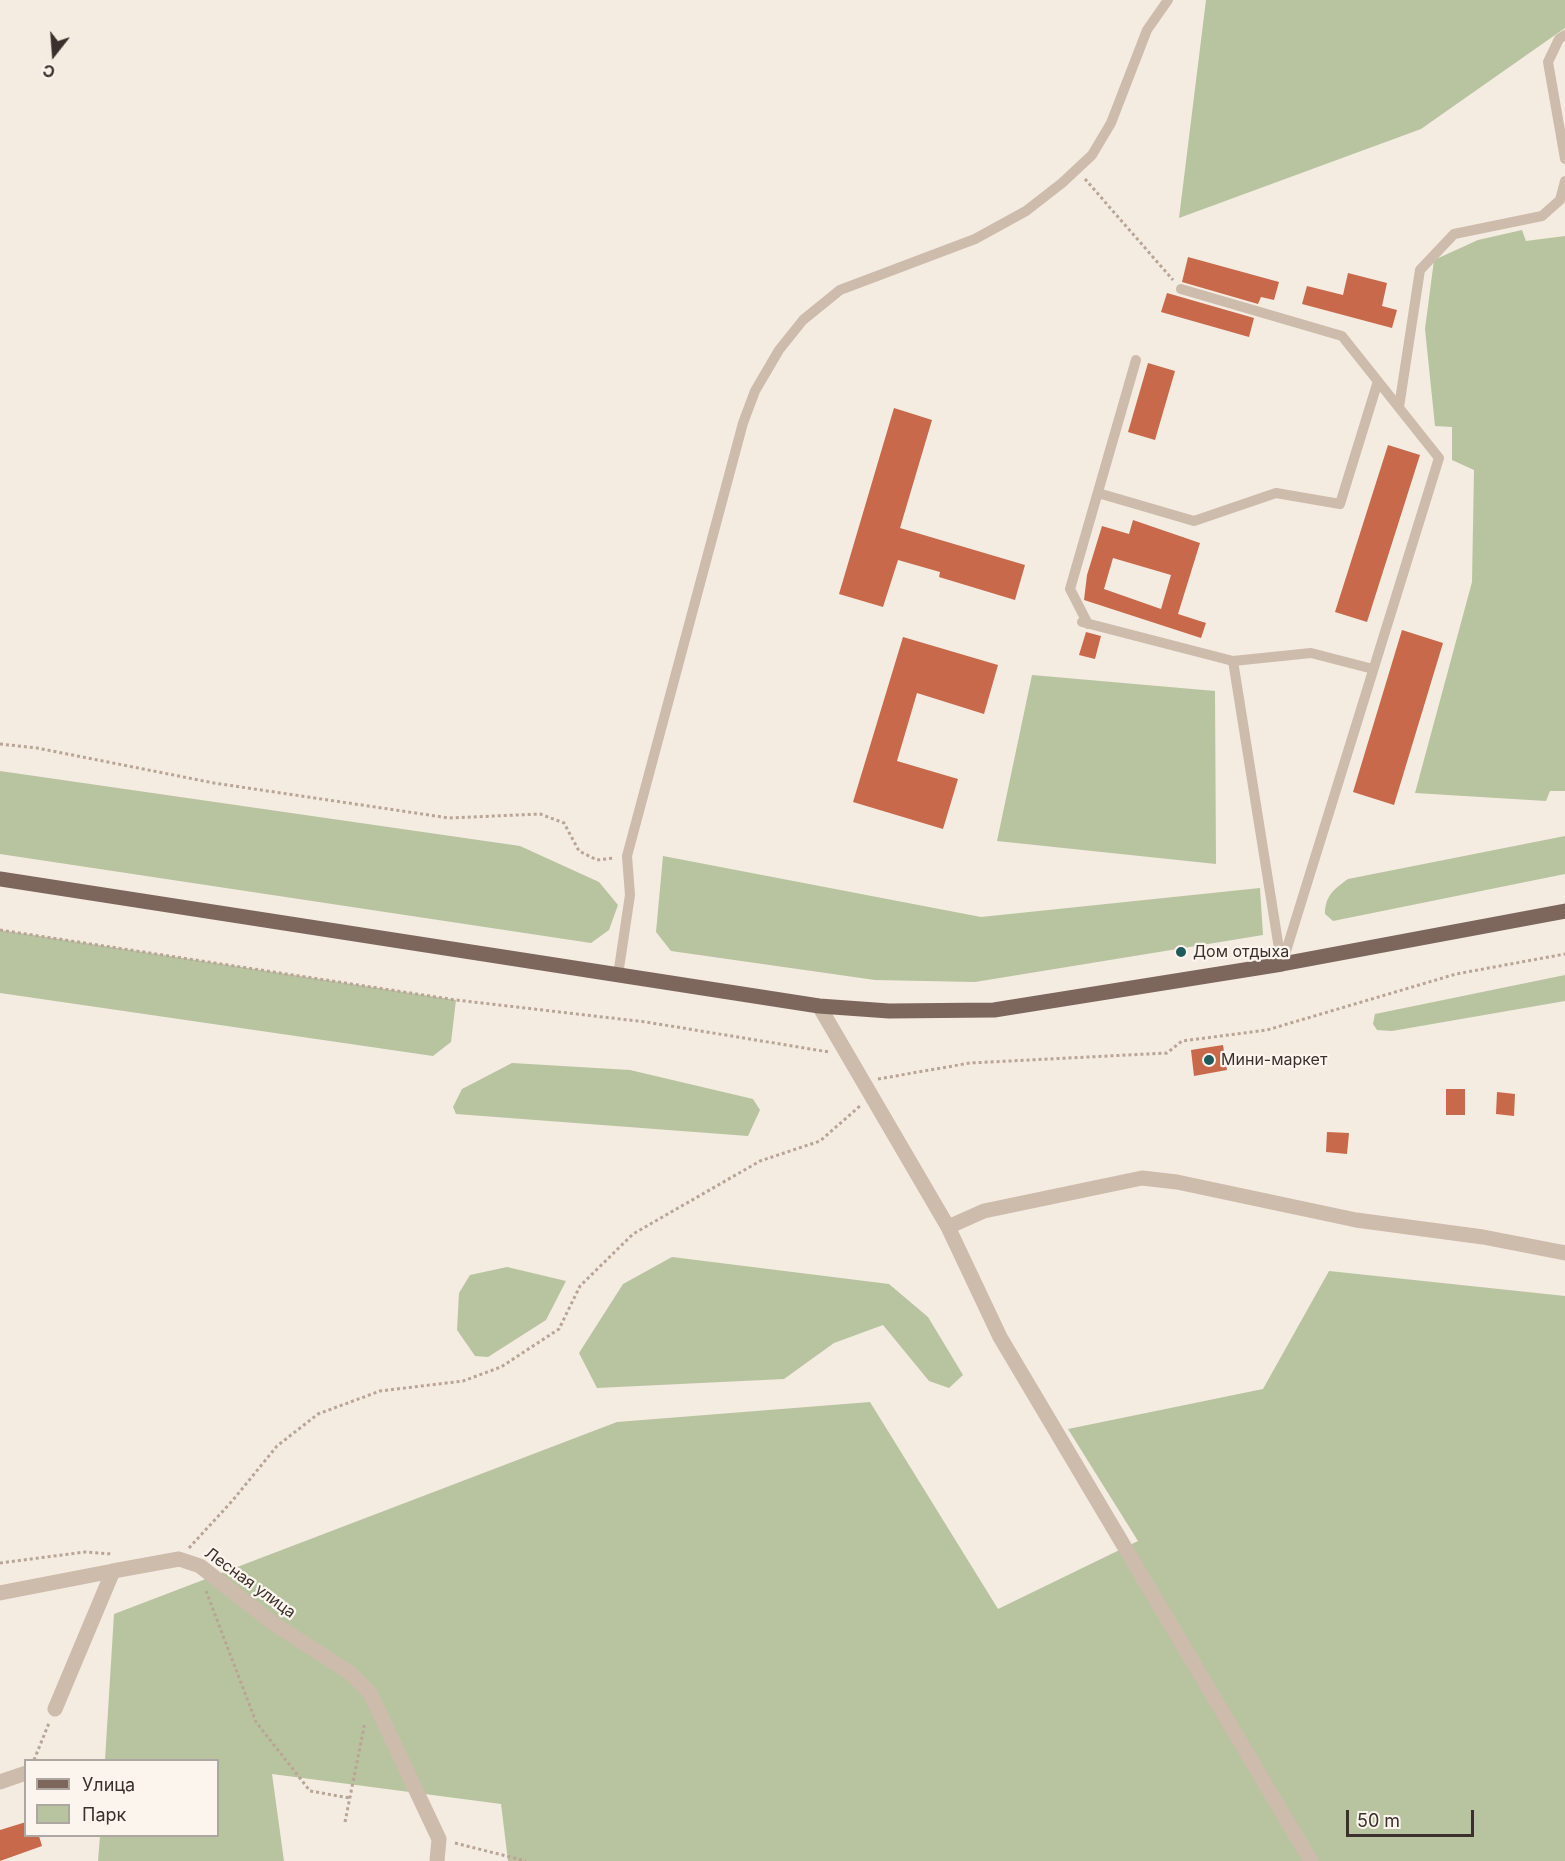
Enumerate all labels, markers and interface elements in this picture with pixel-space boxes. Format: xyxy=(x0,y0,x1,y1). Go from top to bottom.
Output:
north arrow xyxy=(24,24,84,84)
text: С xyxy=(40,60,57,83)
place label: Дом отдыха xyxy=(1193,942,1289,962)
marker: Дом отдыха xyxy=(1174,945,1188,959)
place label: Мини-маркет xyxy=(1221,1050,1327,1070)
marker: Мини-маркет xyxy=(1202,1053,1216,1067)
street label: Лесная улица xyxy=(201,1544,299,1622)
legend xyxy=(24,1759,219,1837)
text: Улица xyxy=(82,1774,135,1795)
scale bar xyxy=(1349,1798,1476,1836)
text: Парк xyxy=(82,1804,126,1825)
text: 50 m xyxy=(1357,1810,1400,1831)

